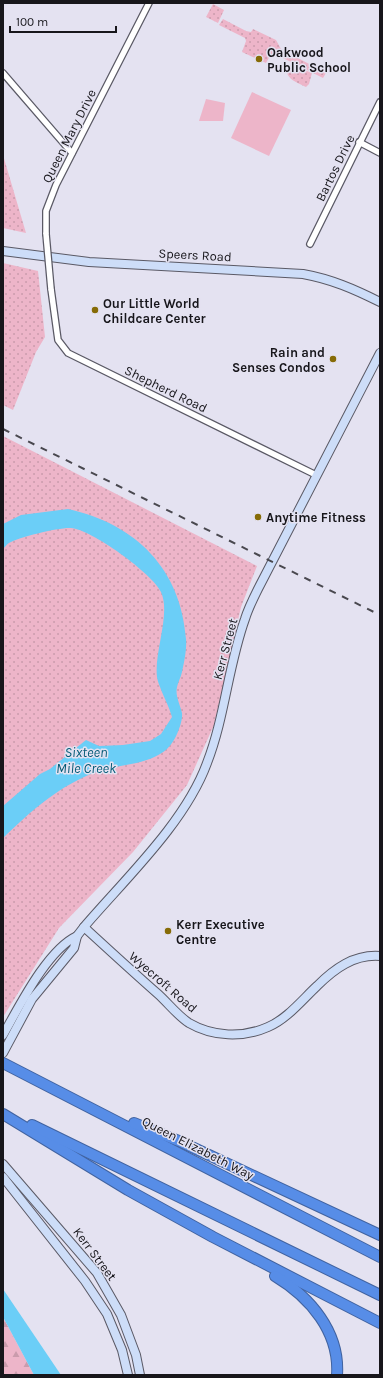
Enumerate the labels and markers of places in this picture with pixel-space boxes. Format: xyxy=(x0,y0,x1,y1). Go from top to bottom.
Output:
place label: Oakwood Public School xyxy=(267,45,351,75)
marker: Oakwood Public School xyxy=(254,54,264,64)
place label: Our Little World Childcare Center xyxy=(103,296,207,326)
marker: Our Little World Childcare Center xyxy=(90,305,100,315)
place label: Rain and Senses Condos xyxy=(232,345,325,375)
marker: Rain and Senses Condos xyxy=(328,354,338,364)
place label: Anytime Fitness xyxy=(266,510,366,525)
marker: Anytime Fitness xyxy=(253,512,263,522)
place label: Kerr Executive Centre xyxy=(176,917,265,947)
marker: Kerr Executive Centre xyxy=(163,926,173,936)

